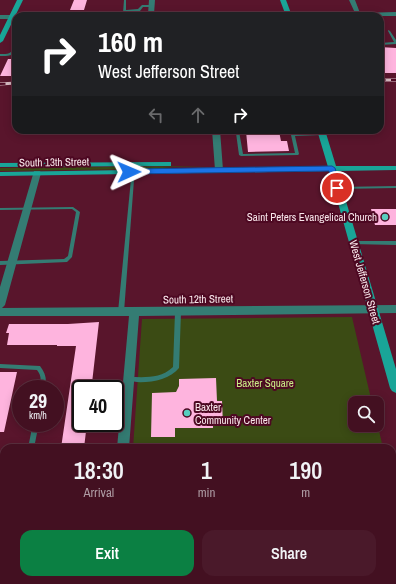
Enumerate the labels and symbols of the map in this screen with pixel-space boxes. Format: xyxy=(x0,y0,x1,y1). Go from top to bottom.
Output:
position arrow xyxy=(108,151,150,193)
street label: South 13th Street xyxy=(19,154,90,170)
pin xyxy=(320,171,354,205)
place label: Saint Peters Evangelical Church xyxy=(247,210,377,224)
marker: Saint Peters Evangelical Church xyxy=(380,212,390,222)
street label: West Jefferson Street xyxy=(346,239,384,326)
street label: South 12th Street xyxy=(163,291,234,307)
park label: Baxter Square xyxy=(236,376,294,390)
speed limit sign: 40 xyxy=(72,380,124,432)
place label: Baxter Community Center xyxy=(195,400,271,427)
marker: Baxter Community Center xyxy=(182,408,192,418)

